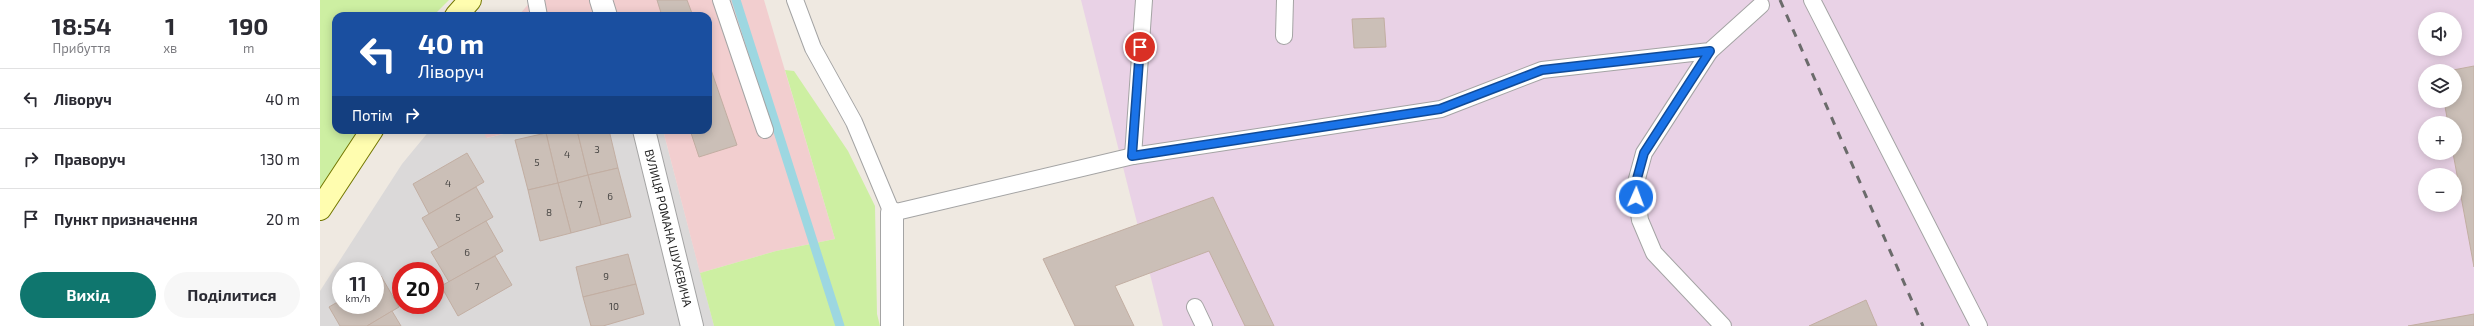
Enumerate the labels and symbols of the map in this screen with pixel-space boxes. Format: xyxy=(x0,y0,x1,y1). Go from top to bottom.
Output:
pin xyxy=(1123,30,1157,64)
house number: 3 xyxy=(594,143,600,155)
street label: ВУЛИЦЯ РОМАНА ШУХЕВИЧА xyxy=(643,147,695,309)
house number: 4 xyxy=(564,148,570,160)
house number: 5 xyxy=(534,156,540,168)
position arrow xyxy=(1615,176,1657,218)
house number: 4 xyxy=(445,177,451,189)
house number: 6 xyxy=(607,190,613,202)
house number: 7 xyxy=(577,198,583,210)
house number: 8 xyxy=(546,206,552,218)
house number: 5 xyxy=(455,211,461,223)
house number: 6 xyxy=(464,246,470,258)
speed limit sign: 20 xyxy=(392,262,444,314)
house number: 9 xyxy=(603,270,609,282)
house number: 7 xyxy=(474,280,480,292)
house number: 10 xyxy=(609,300,619,312)

